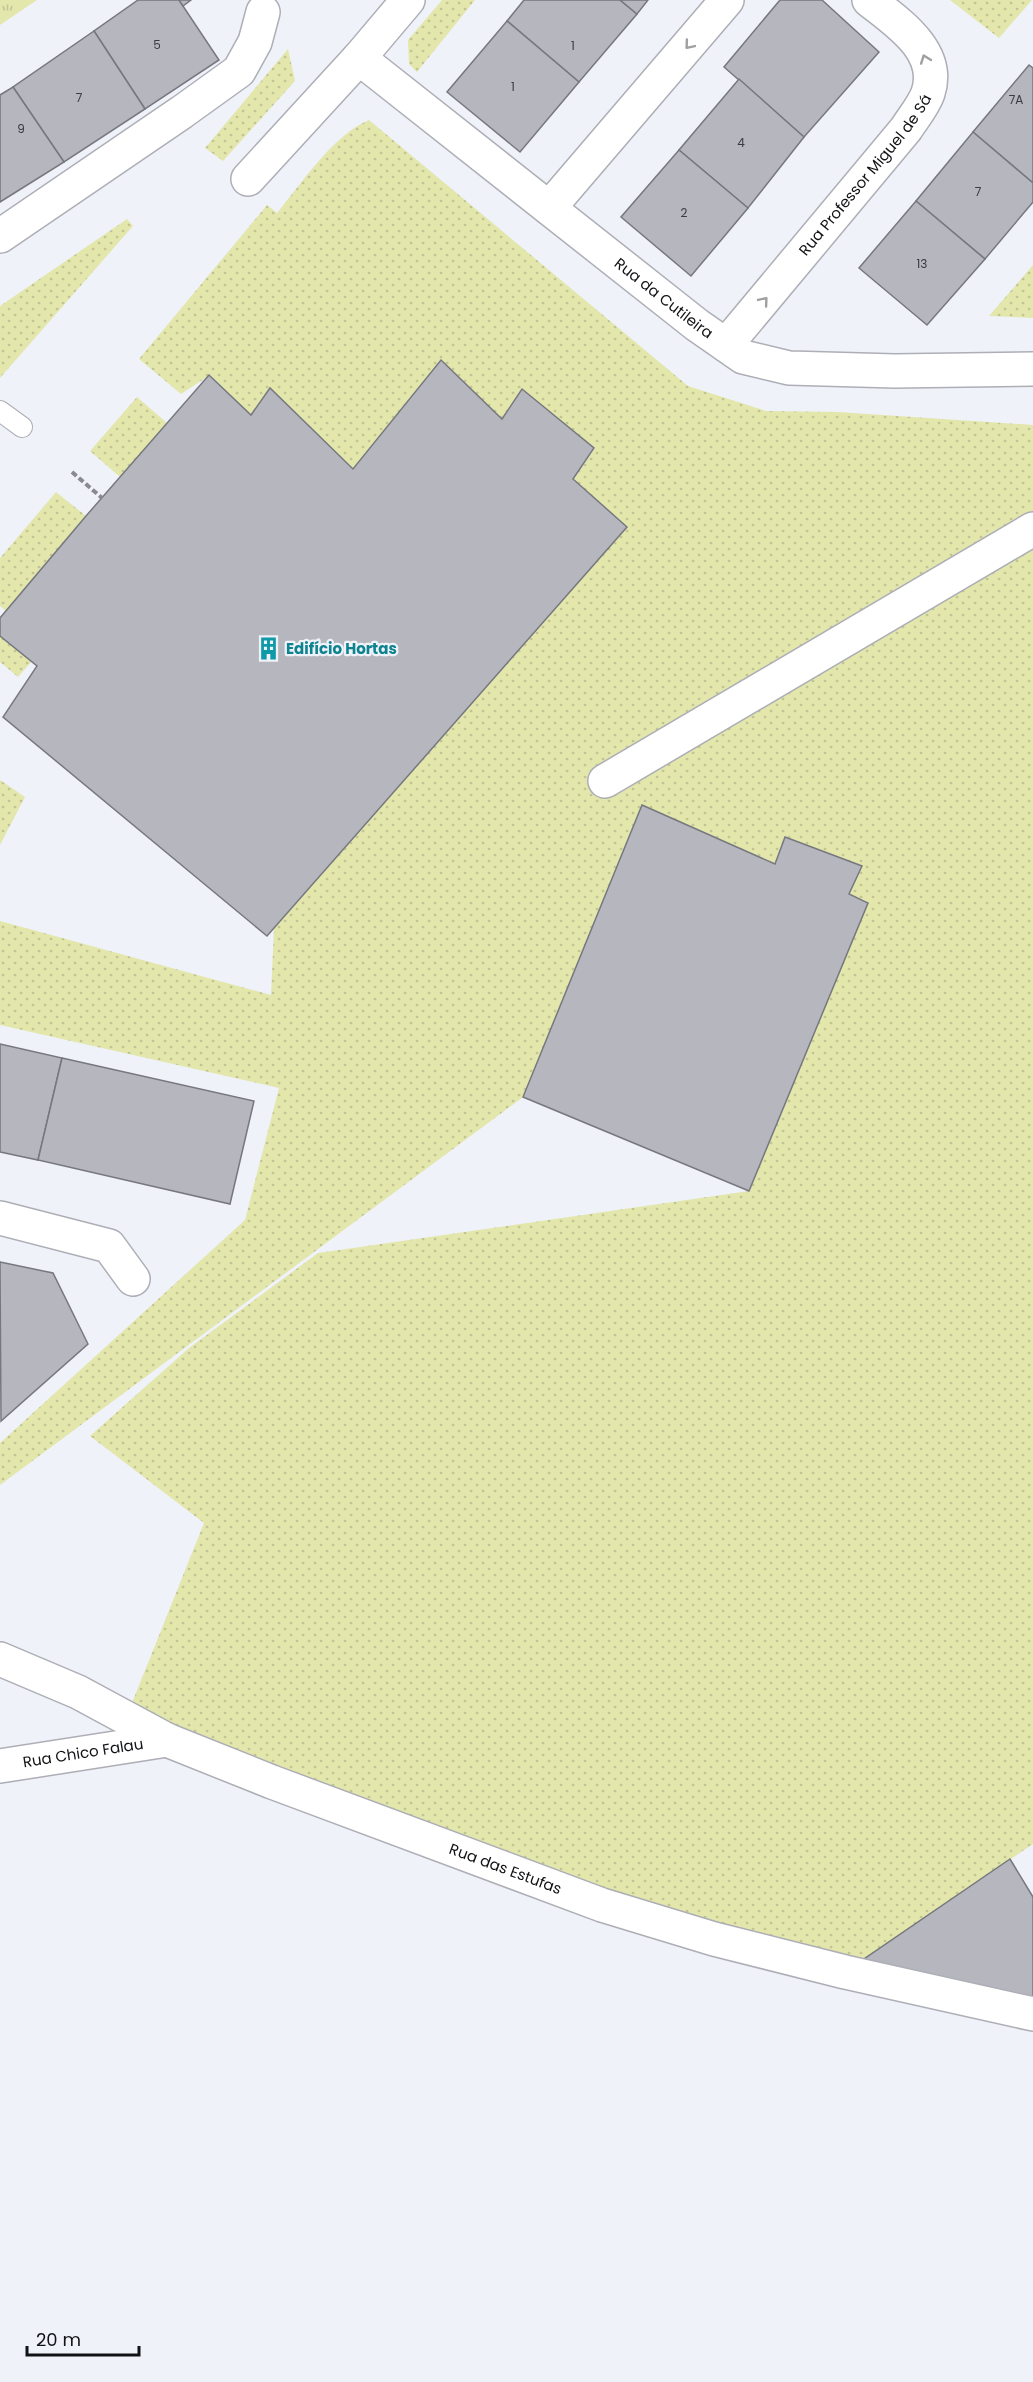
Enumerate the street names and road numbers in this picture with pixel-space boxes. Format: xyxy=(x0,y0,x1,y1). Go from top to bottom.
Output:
street label: Rua Professor Miguel de Sá xyxy=(794,90,936,260)
street label: Rua da Cutileira xyxy=(610,253,717,343)
street label: Rua Chico Falau xyxy=(21,1733,145,1772)
street label: Rua das Estufas xyxy=(446,1838,565,1899)

